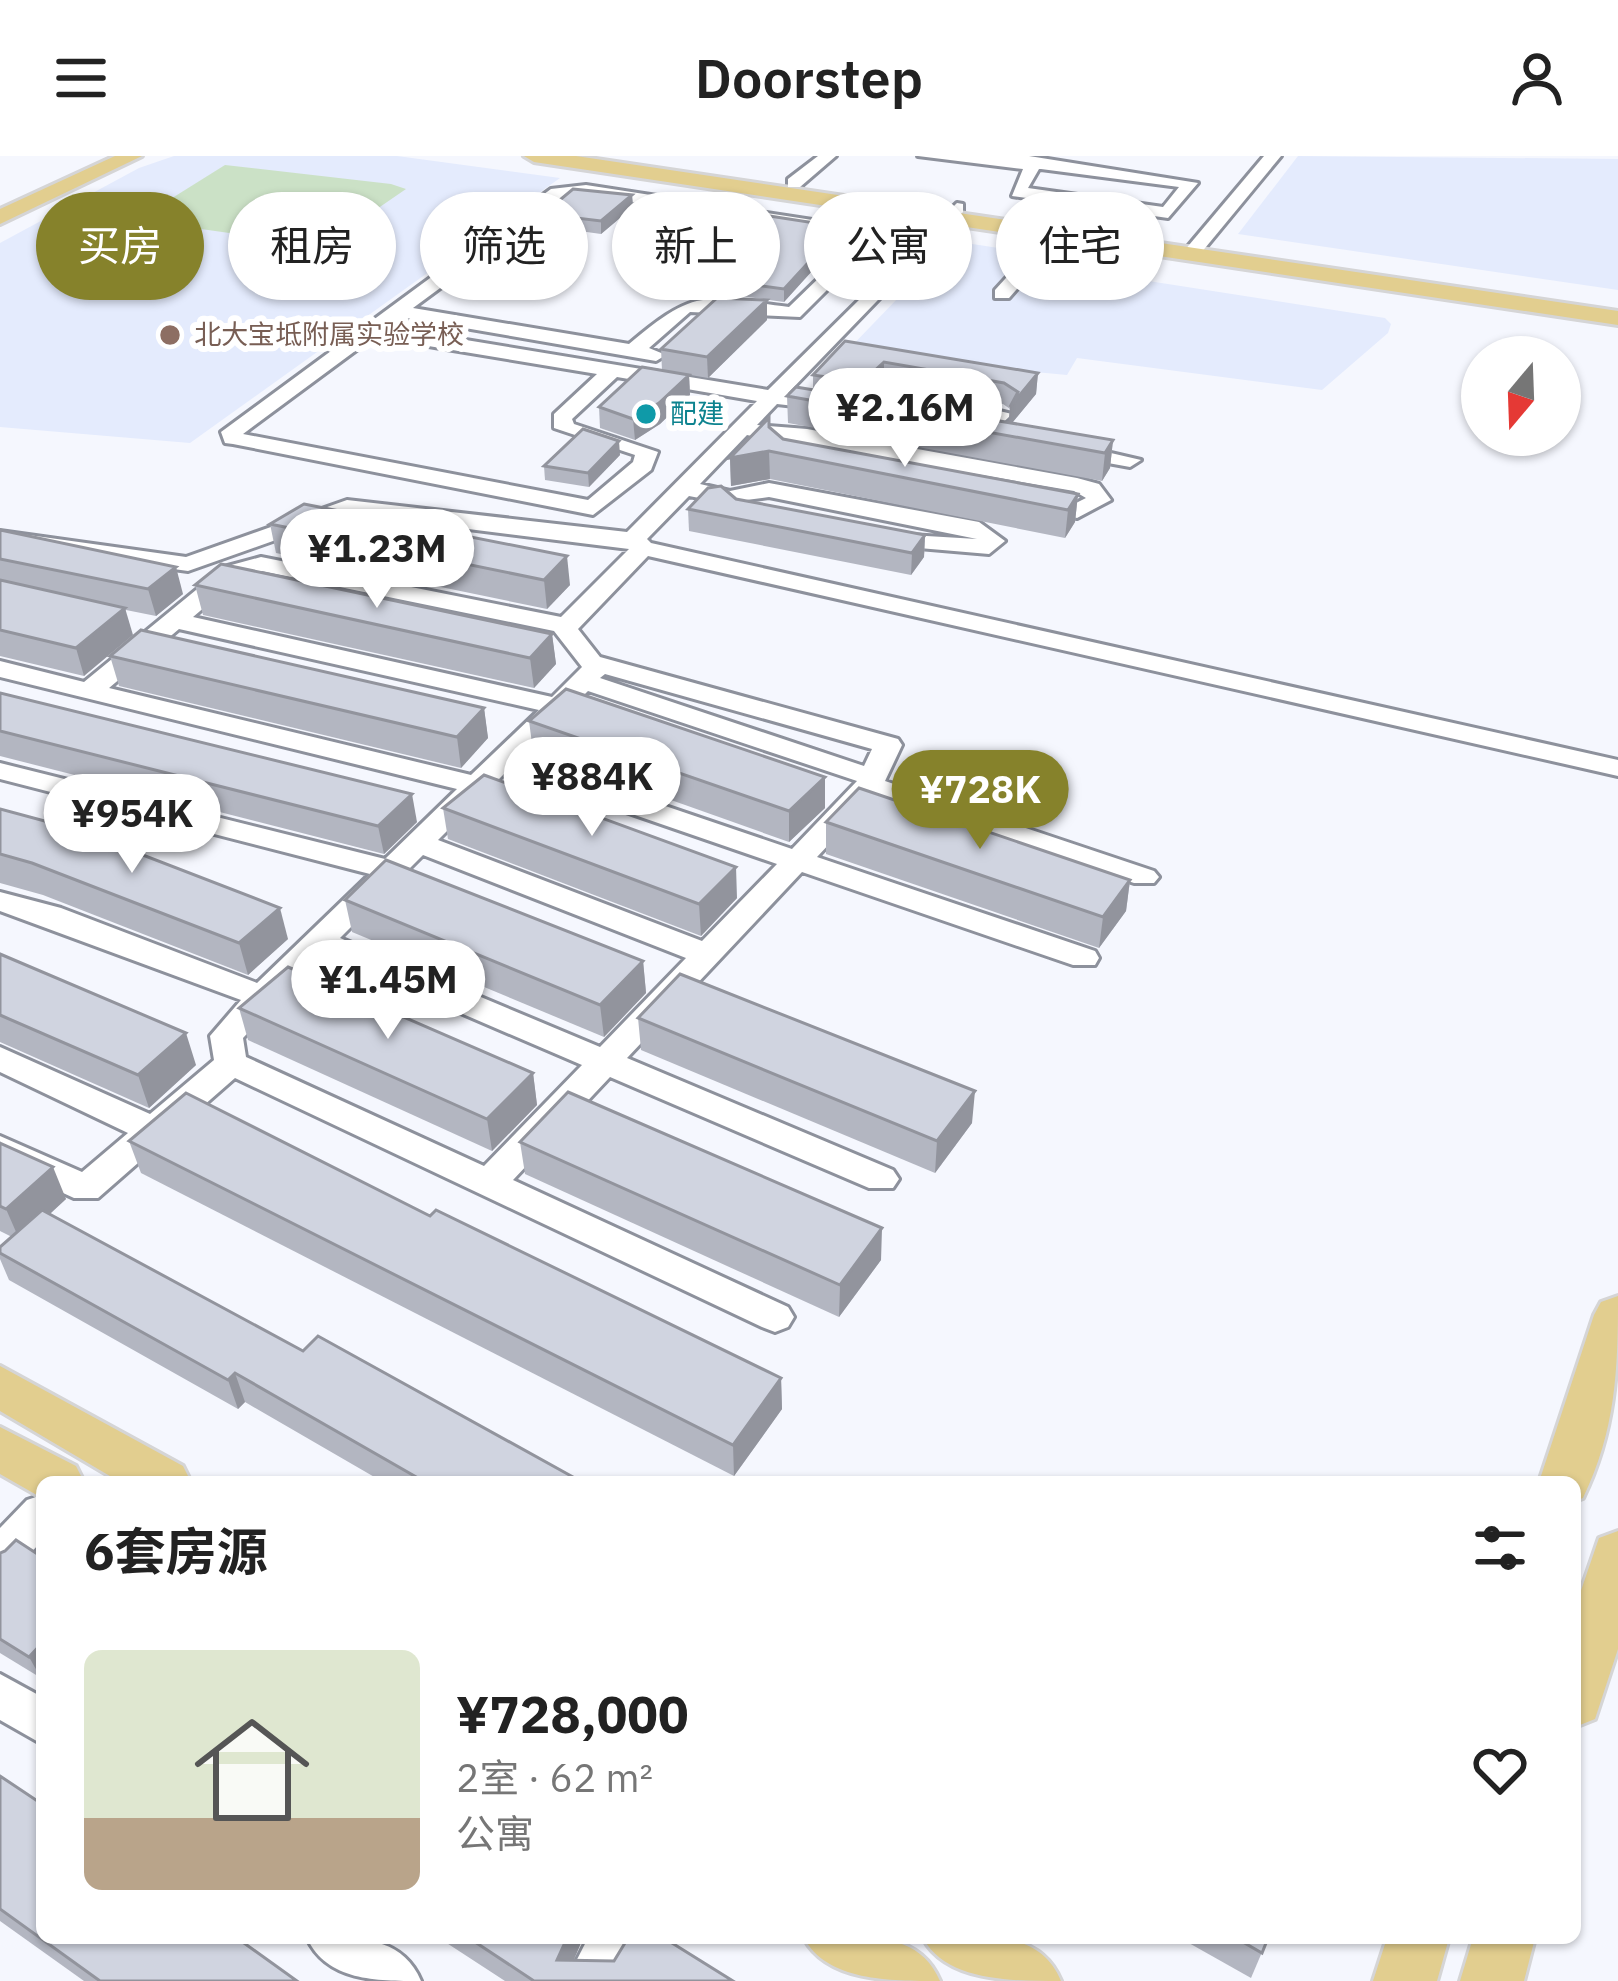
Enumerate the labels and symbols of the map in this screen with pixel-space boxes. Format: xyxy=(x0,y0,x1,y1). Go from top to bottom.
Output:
place label: 北大宝坻附属实验学校 xyxy=(194,316,464,351)
marker: 北大宝坻附属实验学校 xyxy=(157,322,183,348)
north arrow xyxy=(1461,336,1581,456)
pin: ¥2.16M xyxy=(807,368,1003,470)
place label: 配建 xyxy=(670,395,724,430)
marker: 配建 xyxy=(633,401,659,427)
pin: ¥1.23M xyxy=(279,509,475,611)
pin: ¥884K xyxy=(508,737,676,839)
pin: ¥728K xyxy=(896,750,1064,852)
pin: ¥954K xyxy=(48,774,216,876)
pin: ¥1.45M xyxy=(290,940,486,1042)

